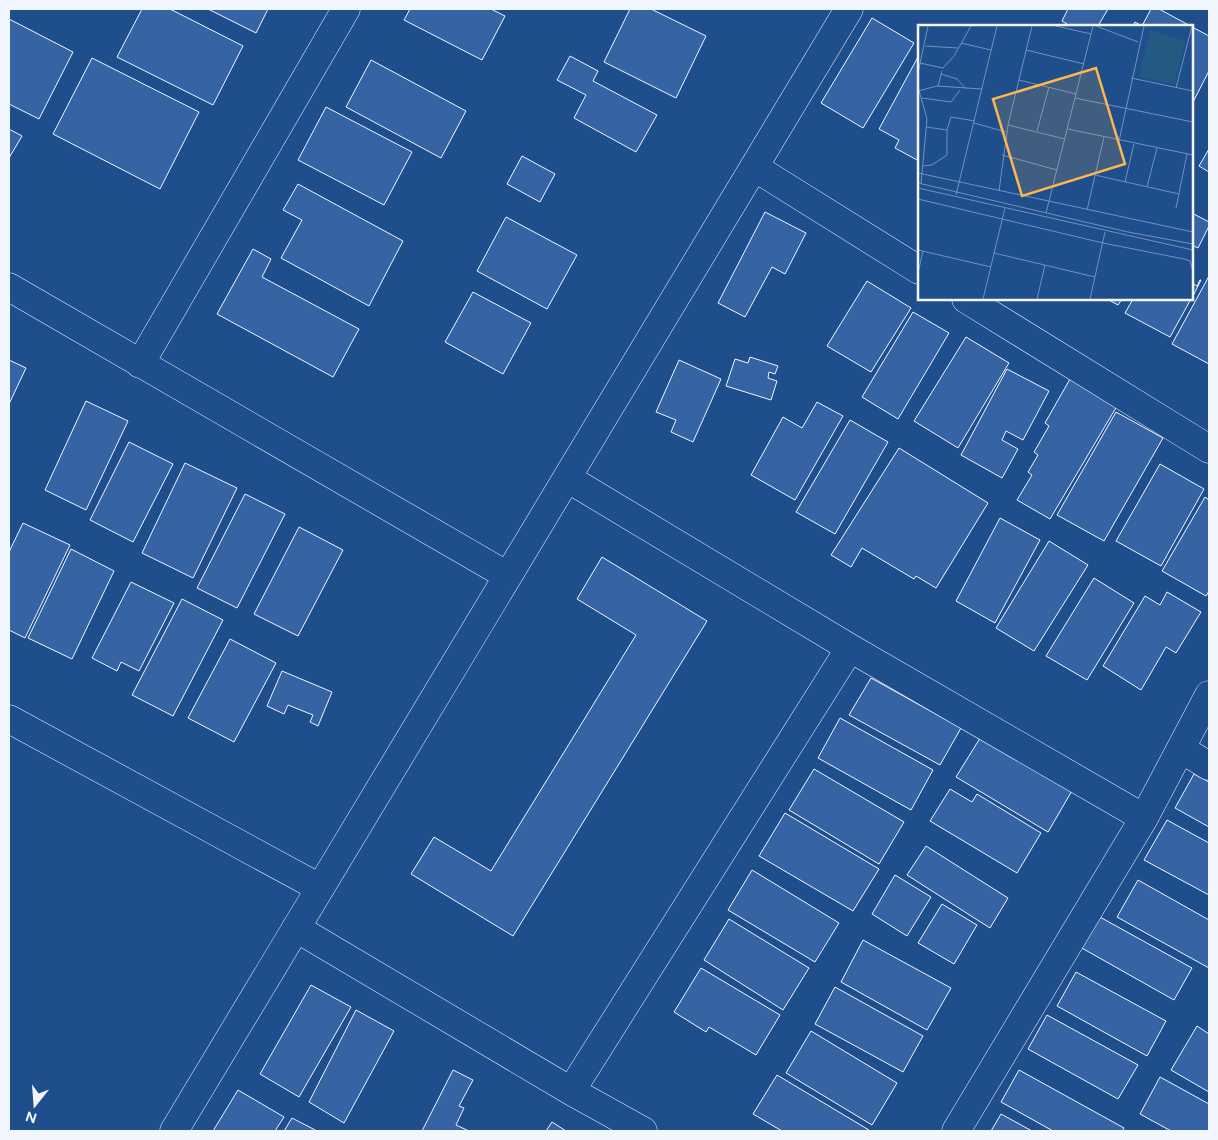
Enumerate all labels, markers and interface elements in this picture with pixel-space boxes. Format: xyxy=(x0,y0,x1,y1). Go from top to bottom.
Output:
inset map xyxy=(918,25,1193,300)
north arrow xyxy=(10,1080,60,1130)
text: N xyxy=(24,1107,39,1127)

